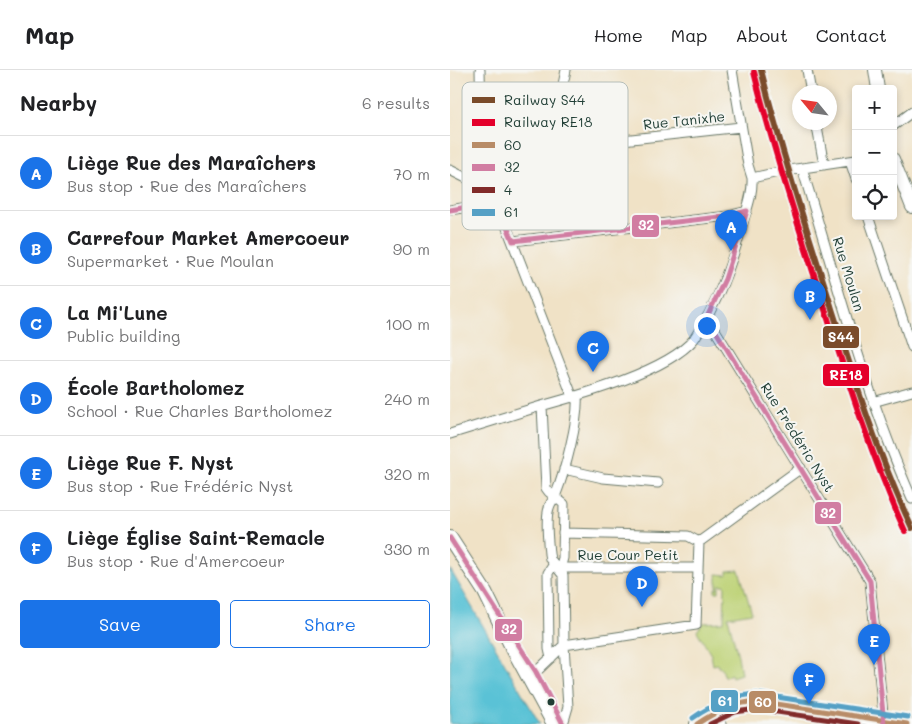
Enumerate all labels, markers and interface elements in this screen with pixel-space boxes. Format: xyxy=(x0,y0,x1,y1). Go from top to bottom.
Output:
text: Map xyxy=(25,19,74,50)
text: Home xyxy=(594,23,643,47)
text: Map xyxy=(671,23,707,47)
text: About xyxy=(735,23,788,47)
text: Contact xyxy=(816,23,887,47)
legend xyxy=(462,82,628,230)
north arrow xyxy=(792,85,837,130)
map controls xyxy=(852,85,897,220)
button: + xyxy=(852,85,897,130)
text: Nearby xyxy=(20,89,97,116)
text: Railway S44 xyxy=(504,90,586,109)
text: 6 results xyxy=(362,92,430,113)
street label: Rue Tanixhe xyxy=(642,106,726,134)
text: Railway RE18 xyxy=(504,112,593,131)
button: − xyxy=(852,130,897,175)
text: 60 xyxy=(504,135,521,154)
text: Liège Rue des Maraîchers xyxy=(67,150,316,175)
text: 32 xyxy=(504,157,520,176)
text: A xyxy=(30,163,42,184)
text: 70 m xyxy=(393,163,430,184)
text: Bus stop · Rue des Maraîchers xyxy=(67,175,307,196)
button: locate xyxy=(852,175,897,220)
text: 4 xyxy=(504,180,513,199)
text: 61 xyxy=(504,202,519,221)
pin: A xyxy=(715,210,747,251)
line badge: 32 xyxy=(631,214,660,238)
text: 32 xyxy=(638,215,654,234)
text: Carrefour Market Amercoeur xyxy=(67,225,350,250)
street label: Rue Moulan xyxy=(829,234,869,314)
text: B xyxy=(31,238,41,259)
text: 90 m xyxy=(393,238,430,259)
text: Supermarket · Rue Moulan xyxy=(67,250,274,271)
pin: B xyxy=(794,279,826,320)
text: La Mi'Lune xyxy=(67,300,168,325)
text: C xyxy=(30,313,42,334)
text: 100 m xyxy=(385,313,430,334)
your location xyxy=(694,313,720,339)
text: Public building xyxy=(67,325,180,346)
line badge: S44 xyxy=(822,325,860,349)
text: S44 xyxy=(828,327,854,346)
pin: C xyxy=(577,331,609,372)
line badge: RE18 xyxy=(822,363,870,387)
text: RE18 xyxy=(829,365,863,384)
text: École Bartholomez xyxy=(67,375,245,400)
street label: Rue Frédéric Nyst xyxy=(757,379,839,495)
text: D xyxy=(30,388,42,409)
text: 240 m xyxy=(384,388,430,409)
text: School · Rue Charles Bartholomez xyxy=(67,400,333,421)
text: Liège Rue F. Nyst xyxy=(67,450,234,475)
text: E xyxy=(31,463,41,484)
text: 320 m xyxy=(384,463,430,484)
text: Bus stop · Rue Frédéric Nyst xyxy=(67,475,293,496)
line badge: 32 xyxy=(814,501,842,525)
text: 32 xyxy=(820,503,836,522)
text: Liège Église Saint-Remacle xyxy=(67,525,325,550)
text: F xyxy=(31,538,41,559)
text: 330 m xyxy=(384,538,430,559)
street label: Rue Cour Petit xyxy=(577,545,679,564)
text: Bus stop · Rue d'Amercoeur xyxy=(67,550,285,571)
pin: D xyxy=(626,566,658,607)
button: Save xyxy=(20,600,220,648)
button: Share xyxy=(230,600,430,648)
line badge: 32 xyxy=(494,618,523,642)
text: 32 xyxy=(501,619,517,638)
pin: E xyxy=(858,624,890,665)
pin: F xyxy=(793,663,825,704)
line badge: 61 xyxy=(710,689,739,713)
line badge: 60 xyxy=(748,690,777,714)
text: 61 xyxy=(718,691,732,710)
text: 60 xyxy=(754,692,772,711)
unlabelled marker xyxy=(546,697,556,707)

